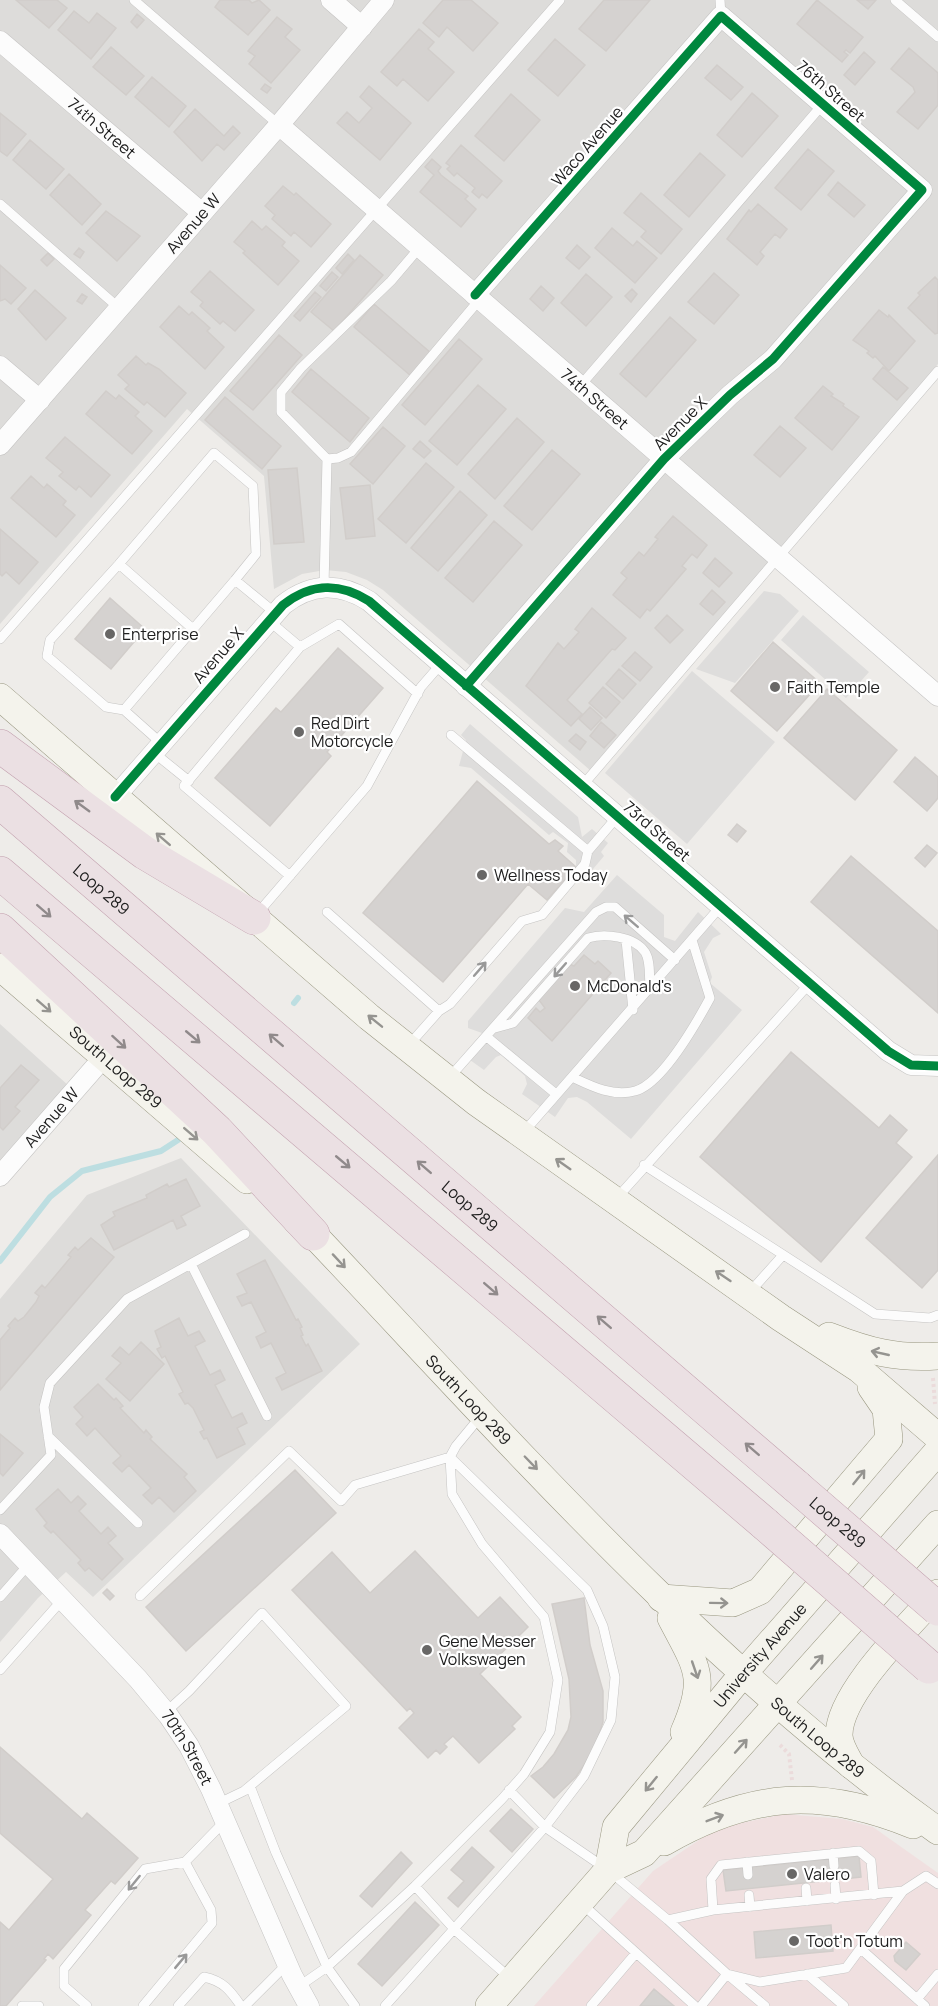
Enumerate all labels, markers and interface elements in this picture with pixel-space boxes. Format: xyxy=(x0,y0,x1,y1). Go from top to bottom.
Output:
street label: 76th Street xyxy=(792,55,870,127)
street label: 74th Street xyxy=(63,93,141,163)
street label: Waco Avenue xyxy=(546,101,628,191)
street label: Avenue W xyxy=(161,189,226,258)
street label: 74th Street xyxy=(556,363,633,434)
street label: Avenue X xyxy=(648,391,712,455)
street label: Avenue X xyxy=(187,622,249,688)
place label: Enterprise xyxy=(122,623,199,645)
marker: Enterprise xyxy=(103,627,117,641)
place label: Faith Temple xyxy=(787,676,880,698)
marker: Faith Temple xyxy=(768,680,782,694)
place label: Red Dirt Motorcycle xyxy=(311,712,393,752)
marker: Red Dirt Motorcycle xyxy=(292,725,306,739)
street label: 73rd Street xyxy=(619,796,695,866)
one-way arrow xyxy=(74,800,90,812)
one-way arrow xyxy=(156,832,171,846)
street label: Loop 289 xyxy=(69,859,135,920)
place label: Wellness Today xyxy=(494,864,608,886)
marker: Wellness Today xyxy=(475,868,489,882)
one-way arrow xyxy=(36,904,51,918)
one-way arrow xyxy=(624,914,639,928)
one-way arrow xyxy=(473,962,487,977)
one-way arrow xyxy=(553,962,567,977)
place label: McDonald's xyxy=(587,975,672,997)
marker: McDonald's xyxy=(568,979,582,993)
one-way arrow xyxy=(36,999,51,1013)
one-way arrow xyxy=(367,1015,383,1028)
street label: South Loop 289 xyxy=(65,1021,167,1113)
one-way arrow xyxy=(185,1031,201,1044)
one-way arrow xyxy=(269,1033,284,1047)
one-way arrow xyxy=(111,1035,126,1049)
street label: Avenue W xyxy=(19,1082,84,1152)
one-way arrow xyxy=(183,1127,198,1141)
one-way arrow xyxy=(335,1156,351,1169)
one-way arrow xyxy=(556,1158,572,1170)
one-way arrow xyxy=(417,1160,432,1174)
street label: Loop 289 xyxy=(437,1176,503,1237)
one-way arrow xyxy=(331,1254,346,1269)
one-way arrow xyxy=(716,1270,732,1282)
one-way arrow xyxy=(483,1282,498,1296)
one-way arrow xyxy=(596,1315,612,1328)
one-way arrow xyxy=(871,1347,890,1359)
street label: South Loop 289 xyxy=(421,1350,517,1450)
one-way arrow xyxy=(744,1442,760,1455)
one-way arrow xyxy=(524,1456,538,1471)
one-way arrow xyxy=(852,1469,865,1485)
street label: Loop 289 xyxy=(805,1492,871,1553)
one-way arrow xyxy=(708,1597,728,1609)
street label: University Avenue xyxy=(709,1598,811,1712)
place label: Gene Messer Volkswagen xyxy=(439,1630,536,1670)
marker: Gene Messer Volkswagen xyxy=(420,1643,434,1657)
one-way arrow xyxy=(810,1655,824,1670)
one-way arrow xyxy=(690,1660,701,1679)
street label: South Loop 289 xyxy=(766,1692,869,1783)
street label: 70th Street xyxy=(157,1705,218,1789)
one-way arrow xyxy=(734,1739,748,1754)
one-way arrow xyxy=(644,1776,657,1792)
one-way arrow xyxy=(706,1811,724,1822)
place label: Valero xyxy=(804,1863,850,1885)
marker: Valero xyxy=(785,1867,799,1881)
one-way arrow xyxy=(127,1875,140,1891)
place label: Toot'n Totum xyxy=(806,1930,903,1952)
marker: Toot'n Totum xyxy=(787,1934,801,1948)
one-way arrow xyxy=(174,1953,187,1969)

